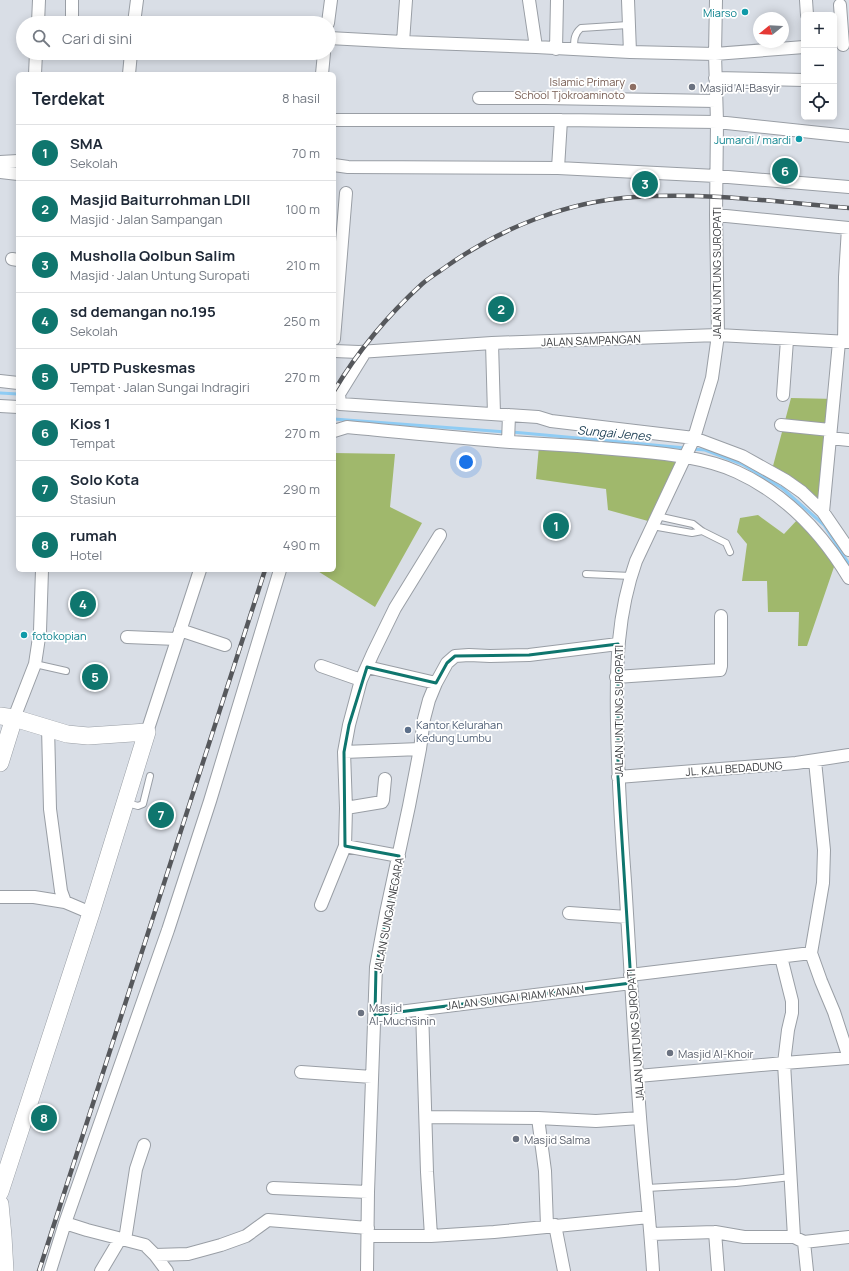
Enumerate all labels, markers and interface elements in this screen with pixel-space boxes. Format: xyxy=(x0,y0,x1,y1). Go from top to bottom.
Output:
place label: Miarso xyxy=(703,5,737,20)
marker: Miarso xyxy=(740,7,750,17)
north arrow xyxy=(753,12,789,48)
map controls xyxy=(801,12,837,120)
button: + xyxy=(801,12,837,48)
search box xyxy=(16,16,336,60)
icon: search xyxy=(30,27,52,49)
text: Cari di sini xyxy=(62,28,132,49)
button: − xyxy=(801,48,837,84)
place label: Islamic Primary School Tjokroaminoto xyxy=(514,74,625,102)
place label: Masjid Al-Basyir xyxy=(700,80,780,95)
marker: Islamic Primary School Tjokroaminoto xyxy=(628,82,638,92)
marker: Masjid Al-Basyir xyxy=(687,82,697,92)
button: locate xyxy=(801,84,837,120)
text: Terdekat xyxy=(32,87,105,110)
text: 8 hasil xyxy=(282,89,320,107)
place label: Jumardi / mardi xyxy=(714,132,791,147)
text: SMA xyxy=(70,133,103,154)
marker: Jumardi / mardi xyxy=(794,134,804,144)
text: 1 xyxy=(42,144,48,162)
text: 70 m xyxy=(292,144,320,162)
text: Sekolah xyxy=(70,154,118,172)
pin: 6 xyxy=(772,156,798,186)
pin: 3 xyxy=(632,169,658,199)
text: Masjid Baiturrohman LDII xyxy=(70,189,250,210)
text: 2 xyxy=(41,200,49,218)
text: 100 m xyxy=(285,200,320,218)
street label: JALAN UNTUNG SUROPATI xyxy=(709,207,724,339)
text: Masjid · Jalan Sampangan xyxy=(70,210,222,228)
text: Musholla Qolbun Salim xyxy=(70,245,235,266)
text: 3 xyxy=(41,256,49,274)
text: 210 m xyxy=(286,256,320,274)
text: Masjid · Jalan Untung Suropati xyxy=(70,266,250,284)
pin: 2 xyxy=(488,294,514,324)
text: sd demangan no.195 xyxy=(70,301,216,322)
text: 4 xyxy=(41,312,49,330)
text: 250 m xyxy=(284,312,320,330)
text: Sekolah xyxy=(70,322,118,340)
street label: JALAN SAMPANGAN xyxy=(541,331,641,349)
text: UPTD Puskesmas xyxy=(70,357,195,378)
text: 5 xyxy=(41,368,49,386)
text: 270 m xyxy=(285,368,320,386)
text: Tempat · Jalan Sungai Indragiri xyxy=(70,378,250,396)
text: Kios 1 xyxy=(70,413,111,434)
water label: Sungai Jenes xyxy=(577,421,653,445)
text: 6 xyxy=(41,424,49,442)
text: 270 m xyxy=(285,424,320,442)
text: Tempat xyxy=(70,434,115,452)
your location xyxy=(456,452,476,472)
text: Solo Kota xyxy=(70,469,139,490)
text: 7 xyxy=(42,480,48,498)
text: 290 m xyxy=(283,480,320,498)
text: Stasiun xyxy=(70,490,116,508)
pin: 1 xyxy=(543,511,569,541)
text: rumah xyxy=(70,525,117,546)
text: 8 xyxy=(41,536,49,554)
text: 490 m xyxy=(283,536,320,554)
text: Hotel xyxy=(70,546,102,564)
pin: 4 xyxy=(70,589,96,619)
place label: fotokopian xyxy=(32,628,86,643)
marker: fotokopian xyxy=(19,630,29,640)
street label: JALAN UNTUNG SUROPATI xyxy=(611,645,626,777)
pin: 5 xyxy=(82,662,108,692)
place label: Kantor Kelurahan Kedung Lumbu xyxy=(416,717,503,745)
marker: Kantor Kelurahan Kedung Lumbu xyxy=(403,725,413,735)
street label: JL. KALI BEDADUNG xyxy=(685,757,783,779)
pin: 7 xyxy=(148,800,174,830)
street label: JALAN SUNGAI NEGARA xyxy=(369,856,407,974)
street label: JALAN UNTUNG SUROPATI xyxy=(623,969,647,1101)
street label: JALAN SUNGAI RIAM KANAN xyxy=(445,981,585,1013)
place label: Masjid Al-Muchsinin xyxy=(369,1000,436,1028)
marker: Masjid Al-Muchsinin xyxy=(356,1008,366,1018)
place label: Masjid Al-Khoir xyxy=(678,1046,753,1061)
marker: Masjid Al-Khoir xyxy=(665,1048,675,1058)
pin: 8 xyxy=(31,1103,57,1133)
place label: Masjid Salma xyxy=(524,1132,590,1147)
marker: Masjid Salma xyxy=(511,1134,521,1144)

